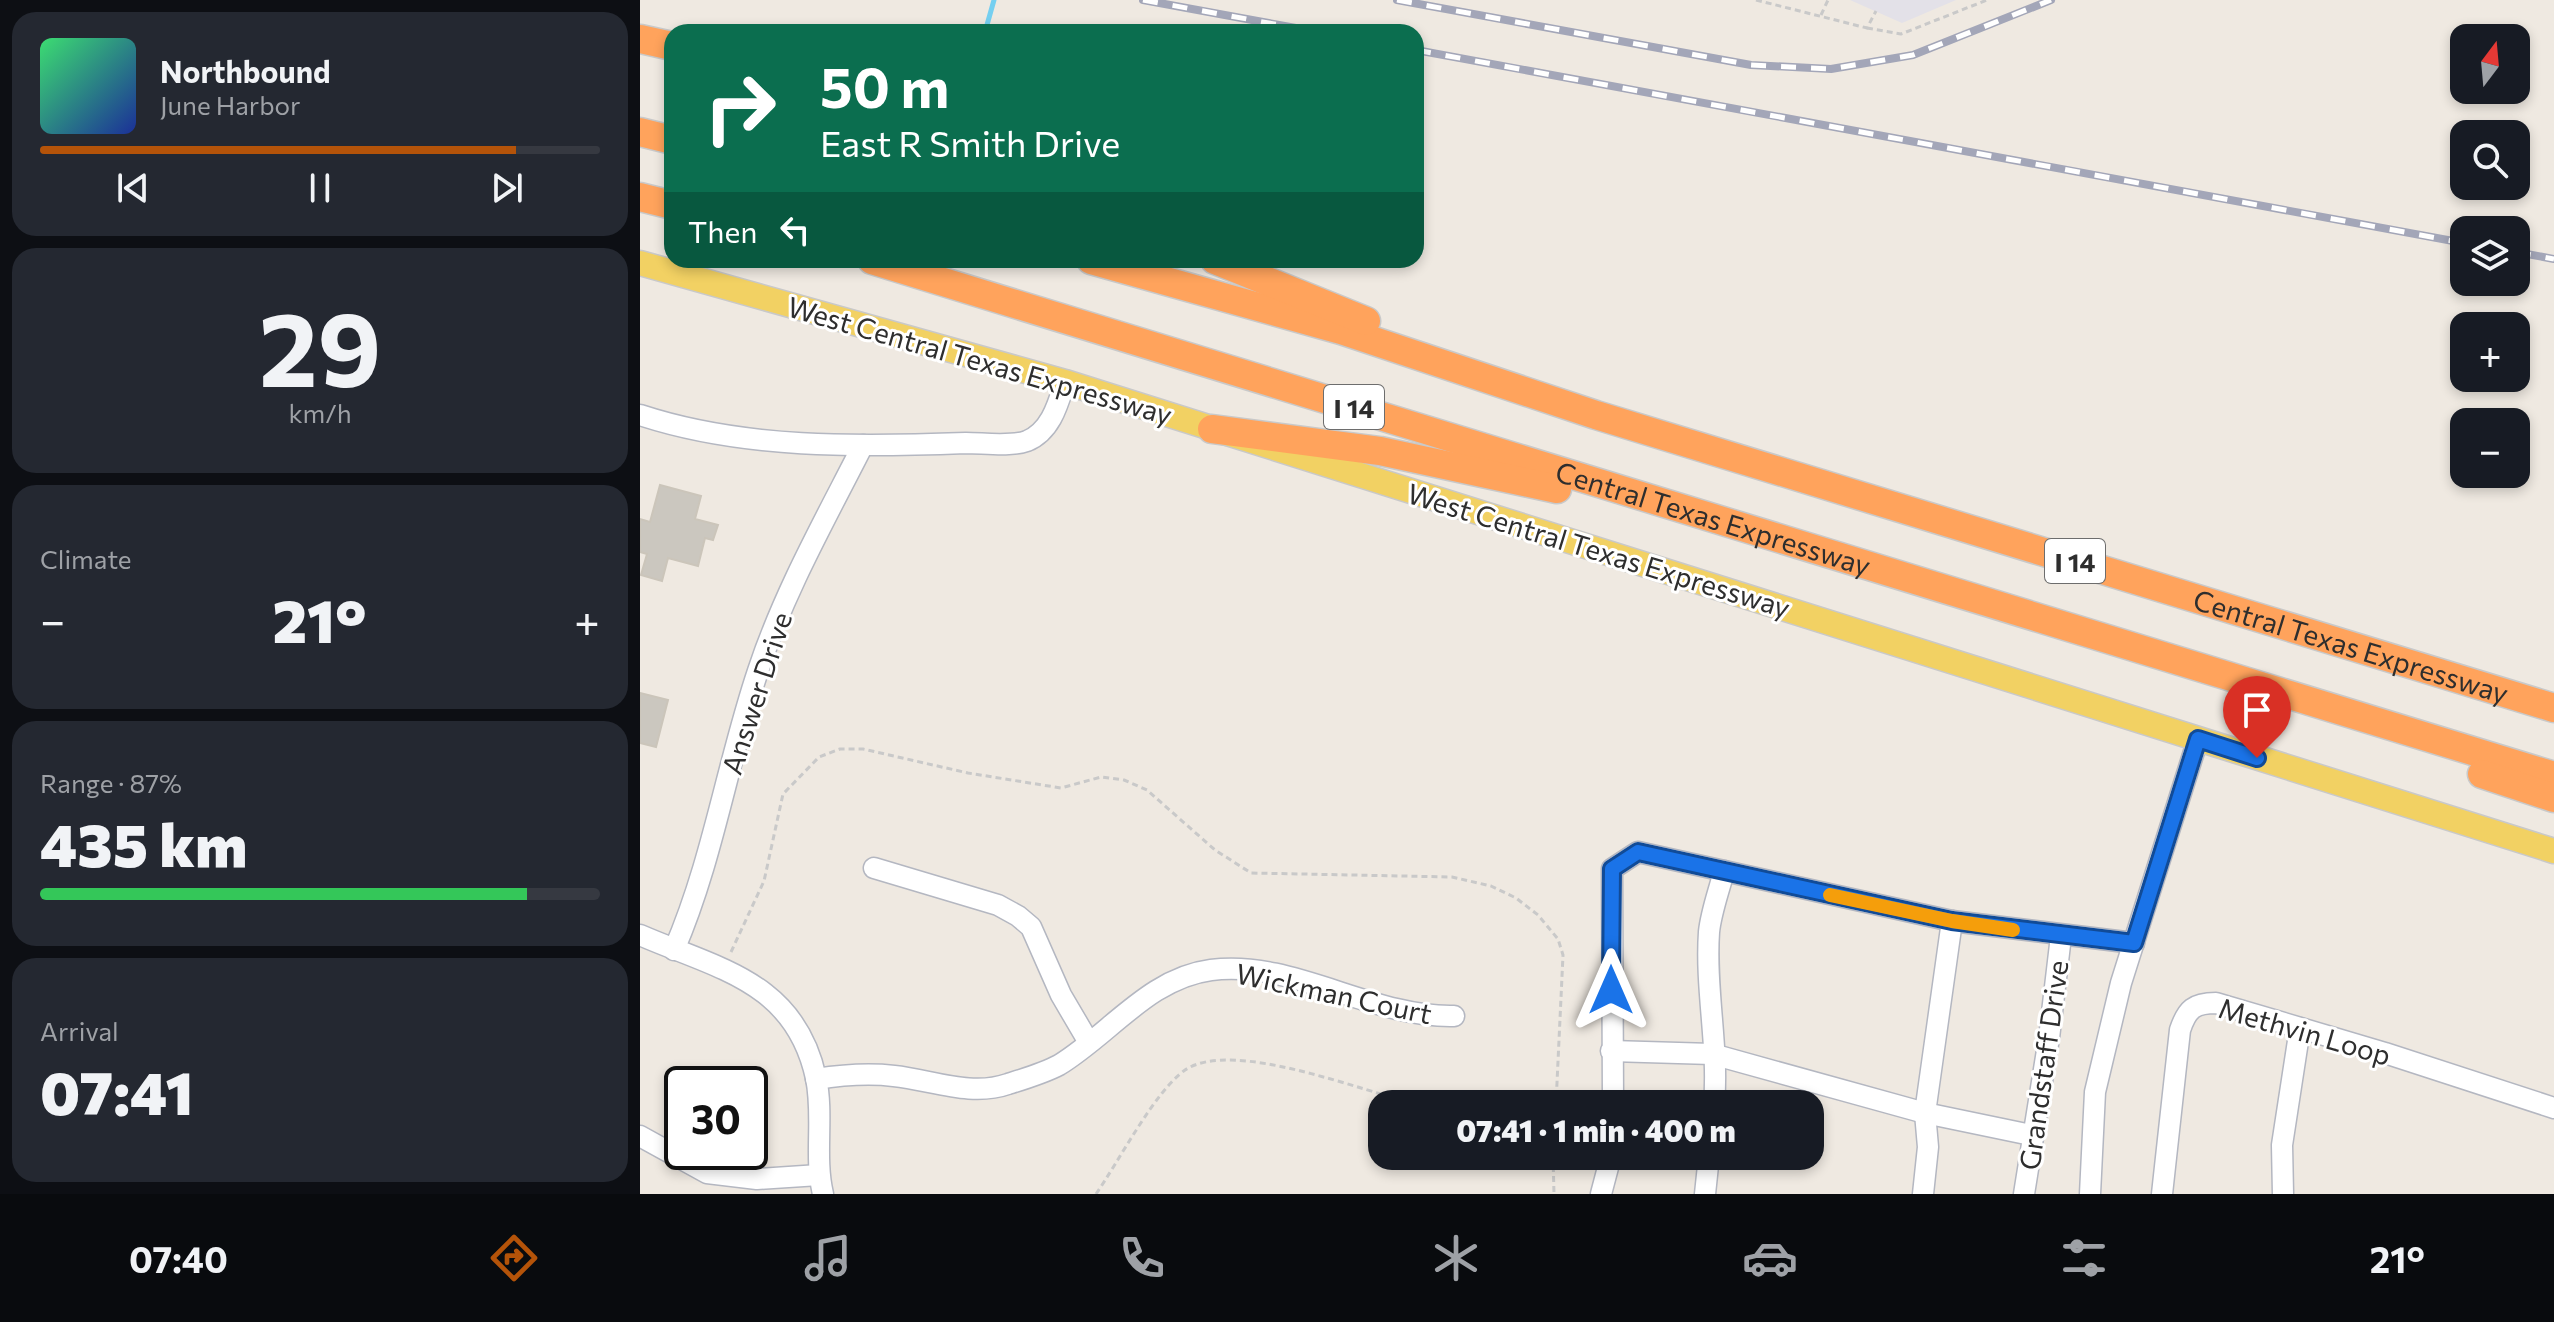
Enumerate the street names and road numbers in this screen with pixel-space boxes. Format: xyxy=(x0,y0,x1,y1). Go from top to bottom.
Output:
street label: West Central Texas Expressway xyxy=(784,289,1176,431)
road number: I 14 xyxy=(1324,385,1384,429)
street label: Central Texas Expressway xyxy=(1552,454,1875,582)
street label: West Central Texas Expressway xyxy=(1404,476,1794,624)
road number: I 14 xyxy=(2045,539,2105,583)
street label: Central Texas Expressway xyxy=(2189,582,2513,710)
street label: Answer Drive xyxy=(714,608,798,778)
street label: Wickman Court xyxy=(1233,956,1435,1030)
street label: Grandstaff Drive xyxy=(2011,958,2075,1172)
street label: Methvin Loop xyxy=(2215,990,2395,1072)

